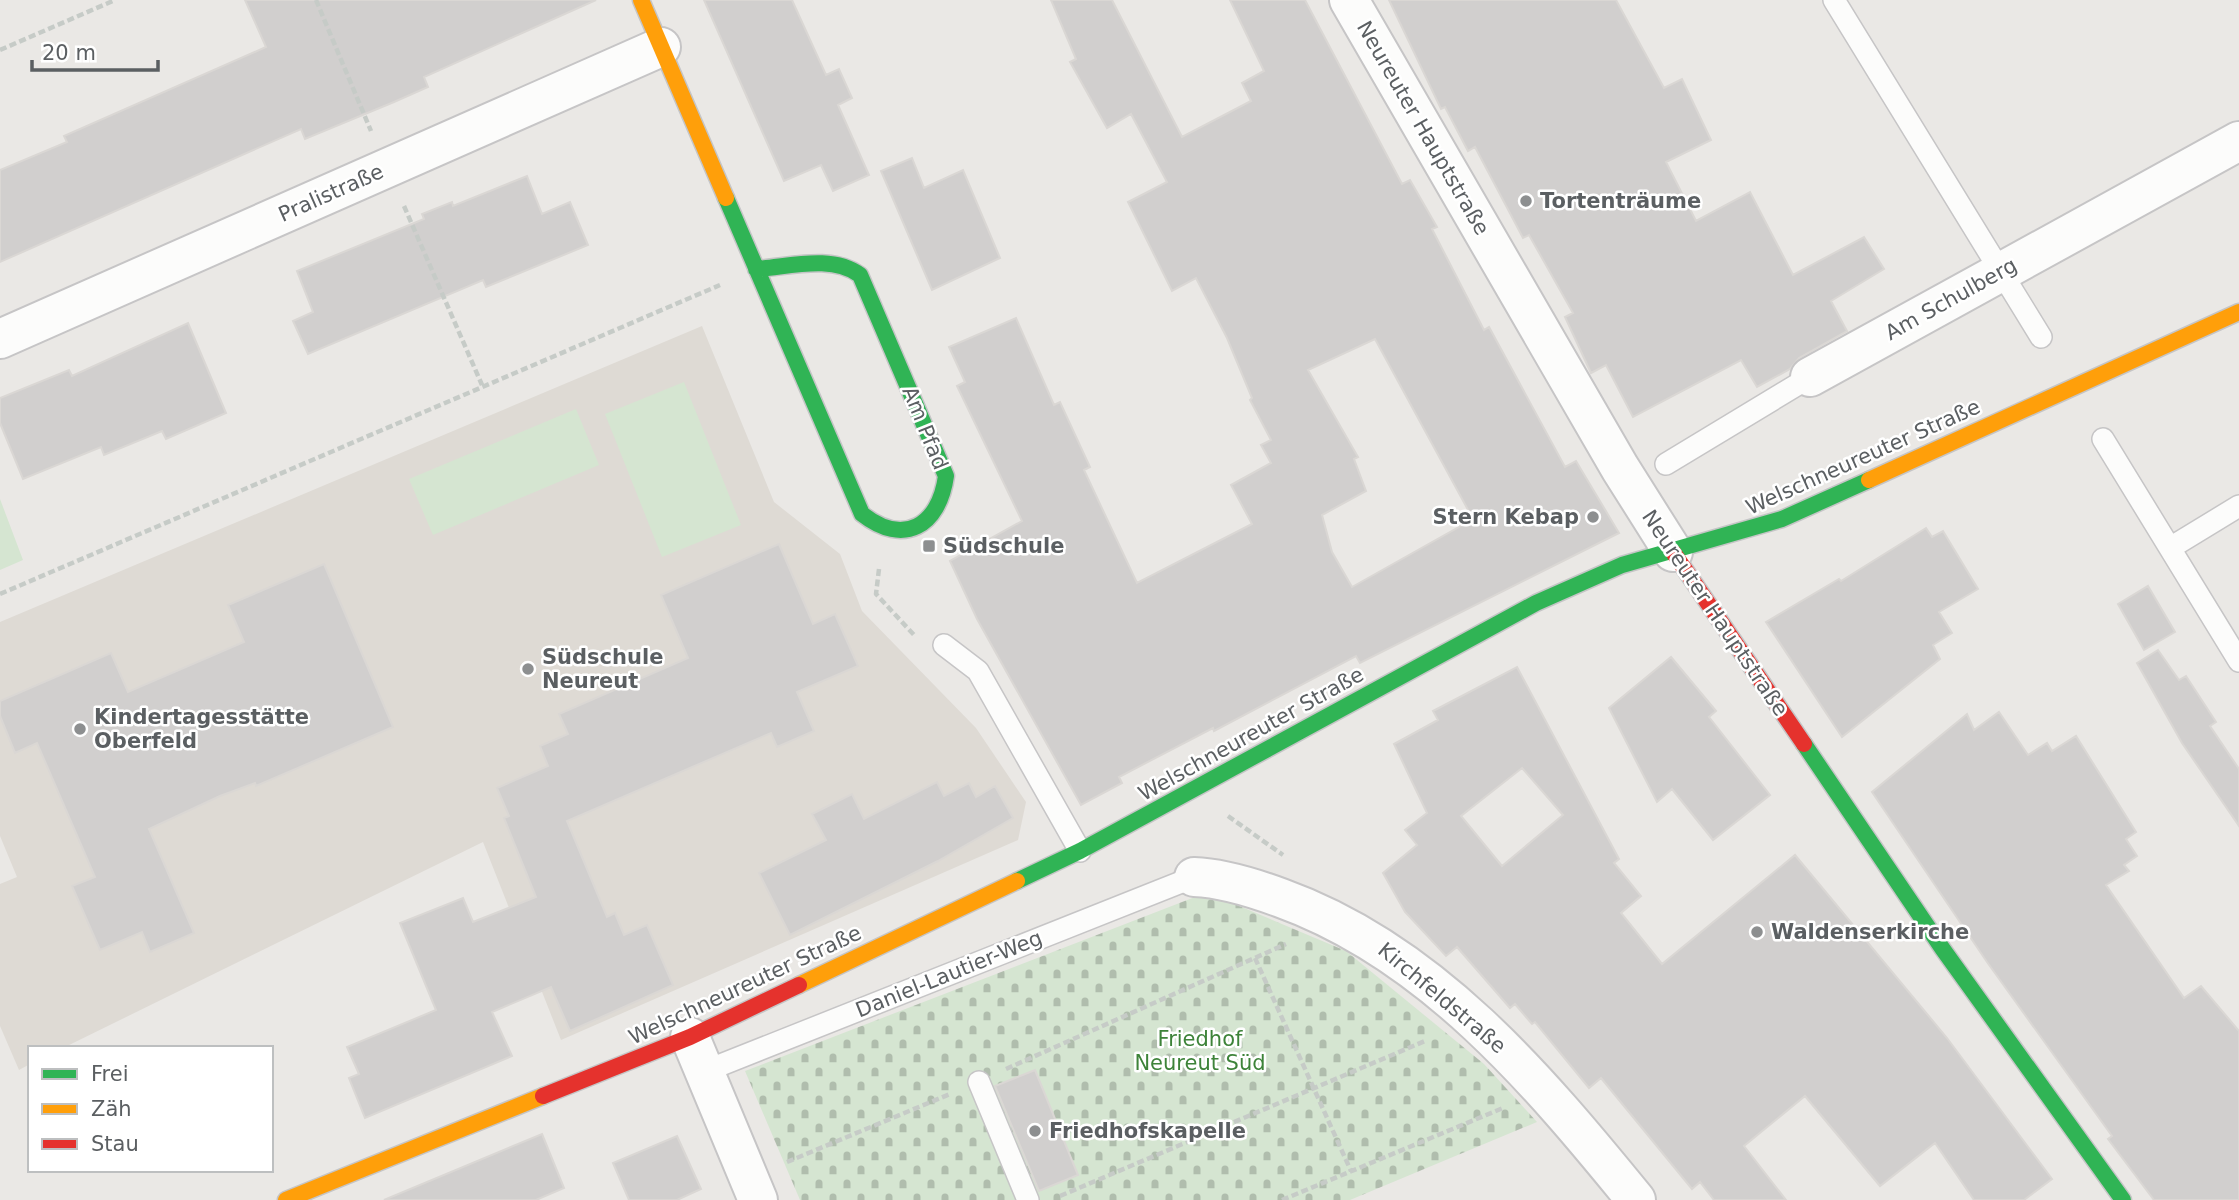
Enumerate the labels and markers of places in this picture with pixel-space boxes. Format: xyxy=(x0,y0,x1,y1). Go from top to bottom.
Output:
place label: Tortenträume xyxy=(1540,189,1701,213)
marker: Tortenträume xyxy=(1518,193,1534,209)
place label: Stern Kebap xyxy=(1433,505,1579,529)
marker: Stern Kebap xyxy=(1585,509,1601,525)
place label: Südschule xyxy=(943,534,1064,558)
marker: Südschule xyxy=(921,538,937,554)
place label: Südschule Neureut xyxy=(542,645,663,693)
marker: Südschule Neureut xyxy=(520,661,536,677)
place label: Kindertagesstätte Oberfeld xyxy=(94,705,309,753)
marker: Kindertagesstätte Oberfeld xyxy=(72,721,88,737)
place label: Waldenserkirche xyxy=(1771,920,1969,944)
marker: Waldenserkirche xyxy=(1749,924,1765,940)
place label: Friedhofskapelle xyxy=(1049,1119,1246,1143)
marker: Friedhofskapelle xyxy=(1027,1123,1043,1139)

